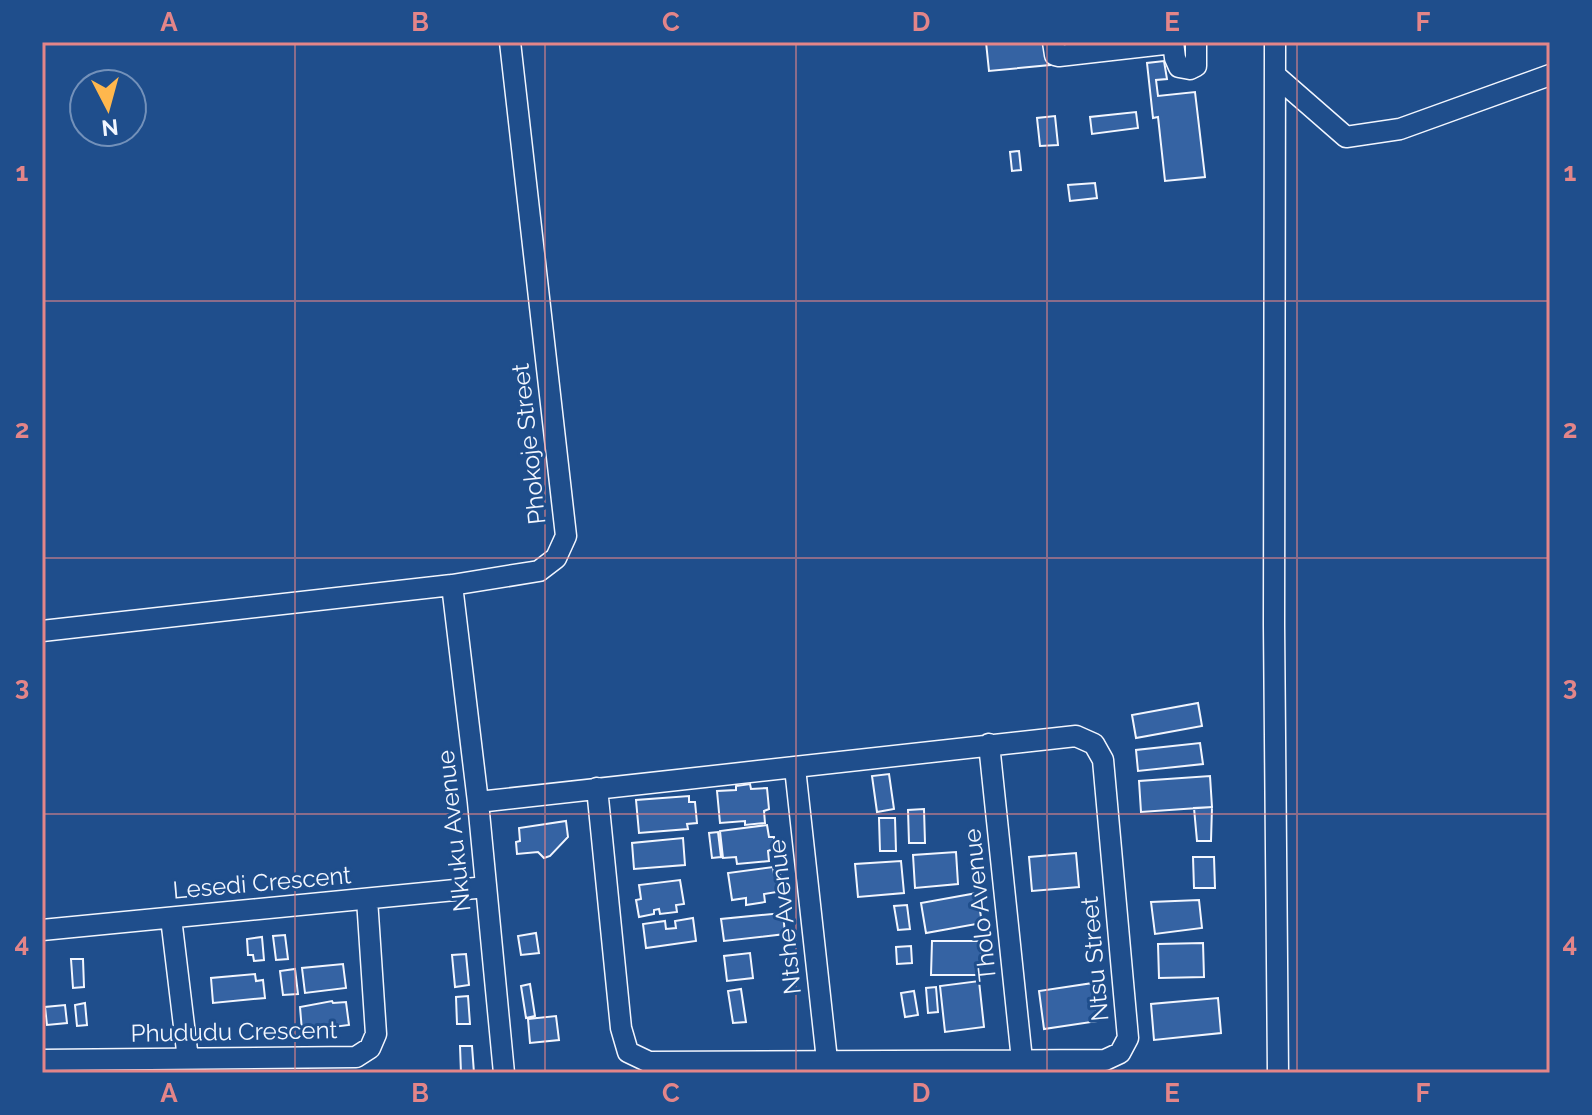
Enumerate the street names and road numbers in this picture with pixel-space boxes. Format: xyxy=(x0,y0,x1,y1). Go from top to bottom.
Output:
street label: Phokoje Street xyxy=(506,362,551,526)
street label: Nkuku Avenue xyxy=(431,749,476,913)
street label: Tholo Avenue xyxy=(957,827,1002,983)
street label: Ntshe Avenue xyxy=(762,838,807,996)
street label: Lesedi Crescent xyxy=(172,860,352,905)
street label: Ntsu Street xyxy=(1075,896,1114,1023)
street label: Phududu Crescent xyxy=(130,1015,338,1048)

